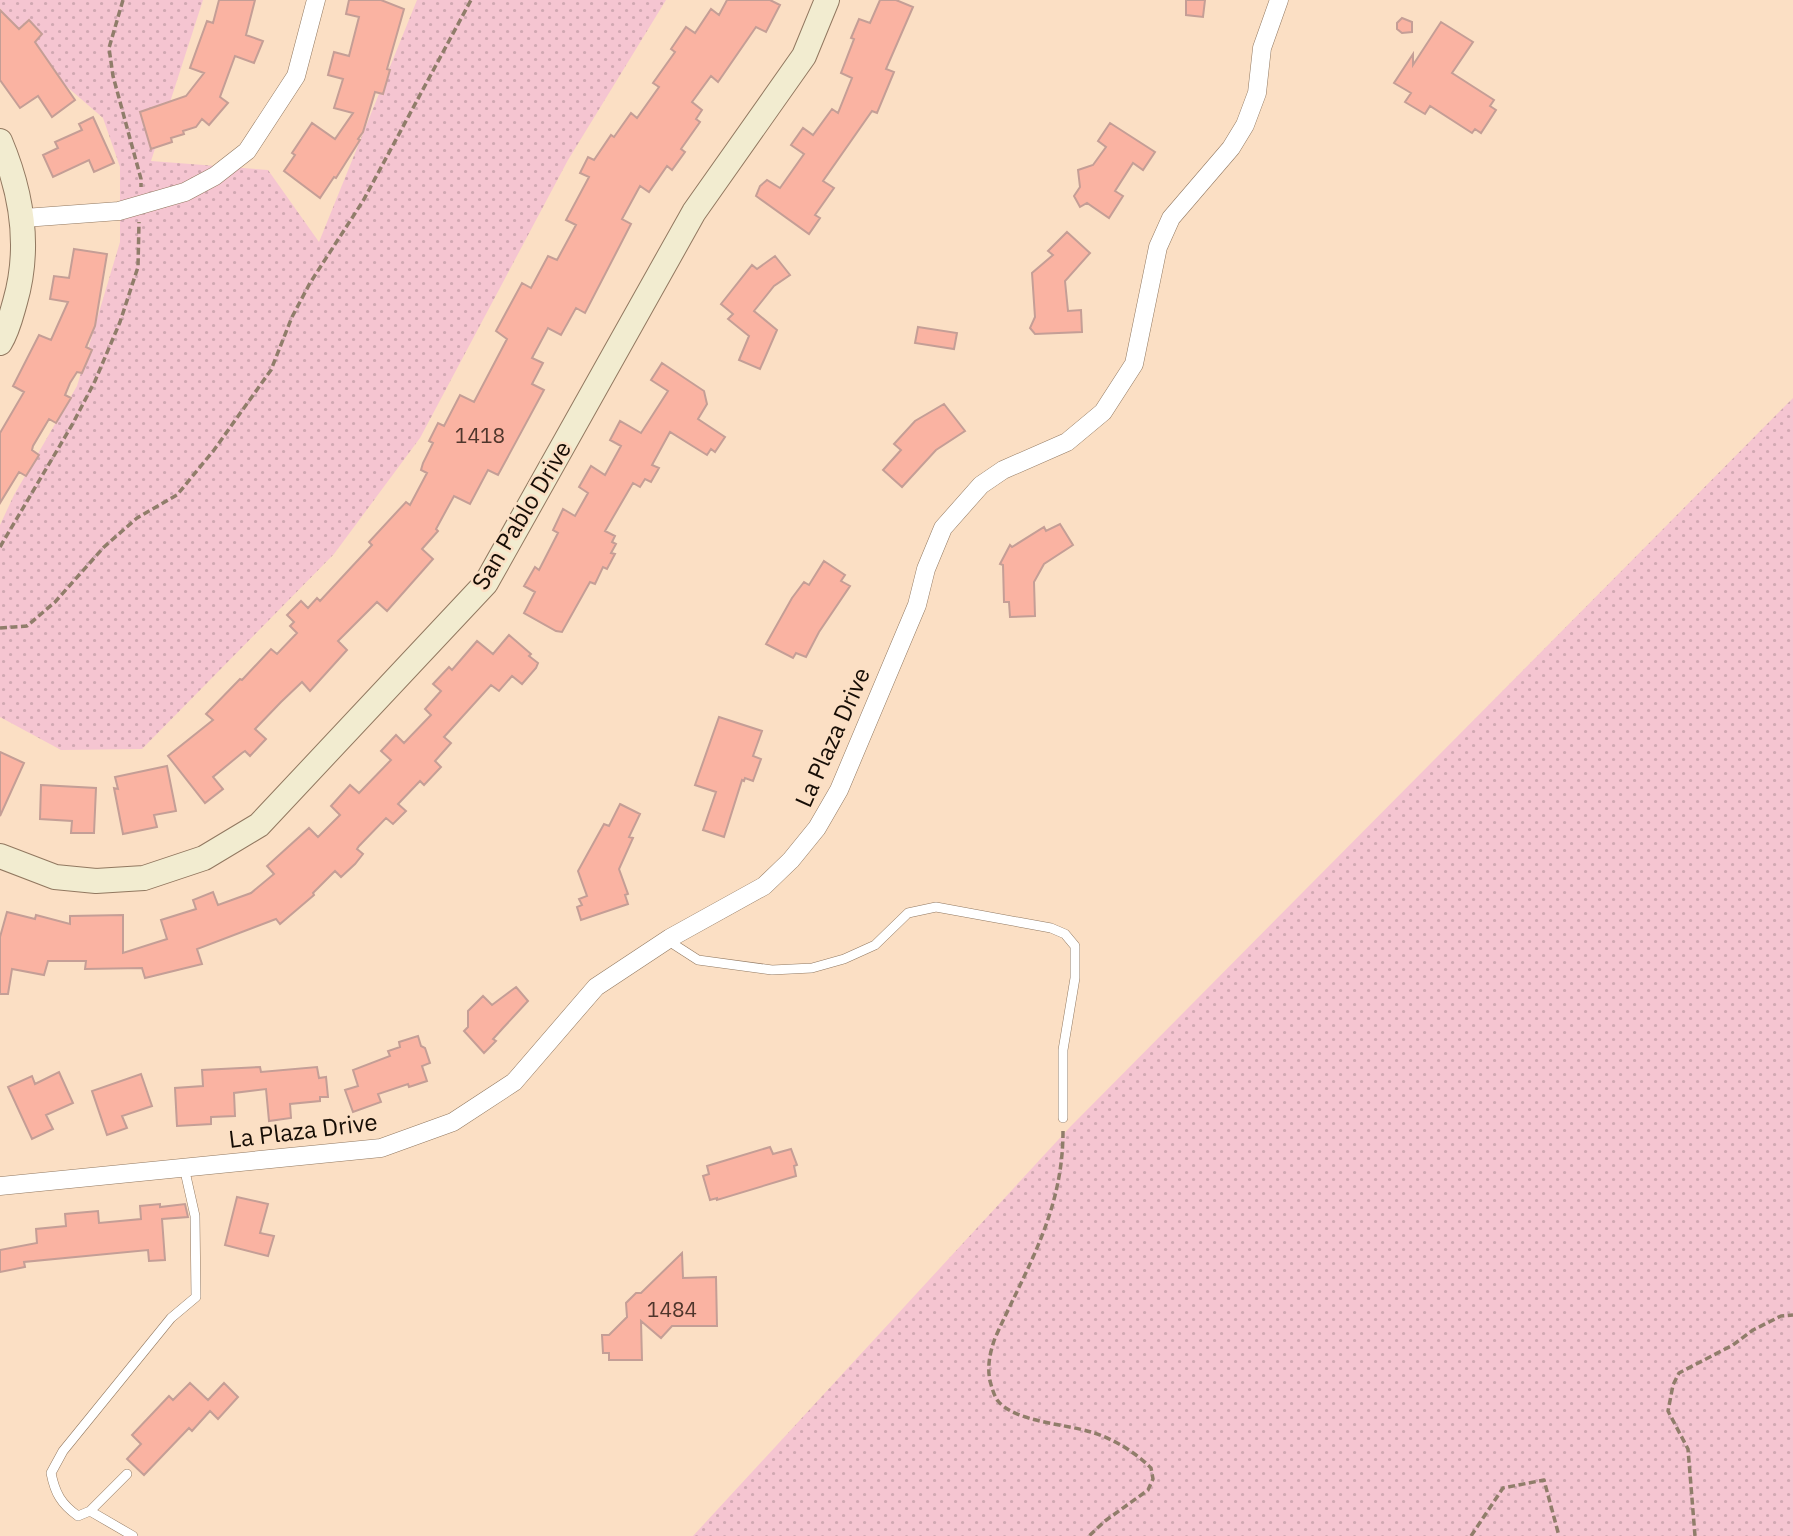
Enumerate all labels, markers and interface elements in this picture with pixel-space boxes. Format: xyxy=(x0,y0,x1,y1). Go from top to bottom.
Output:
house number: 1418 xyxy=(455,421,505,449)
street label: San Pablo Drive xyxy=(464,435,578,595)
street label: La Plaza Drive xyxy=(787,662,877,812)
street label: La Plaza Drive xyxy=(227,1105,379,1155)
house number: 1484 xyxy=(647,1295,697,1323)

